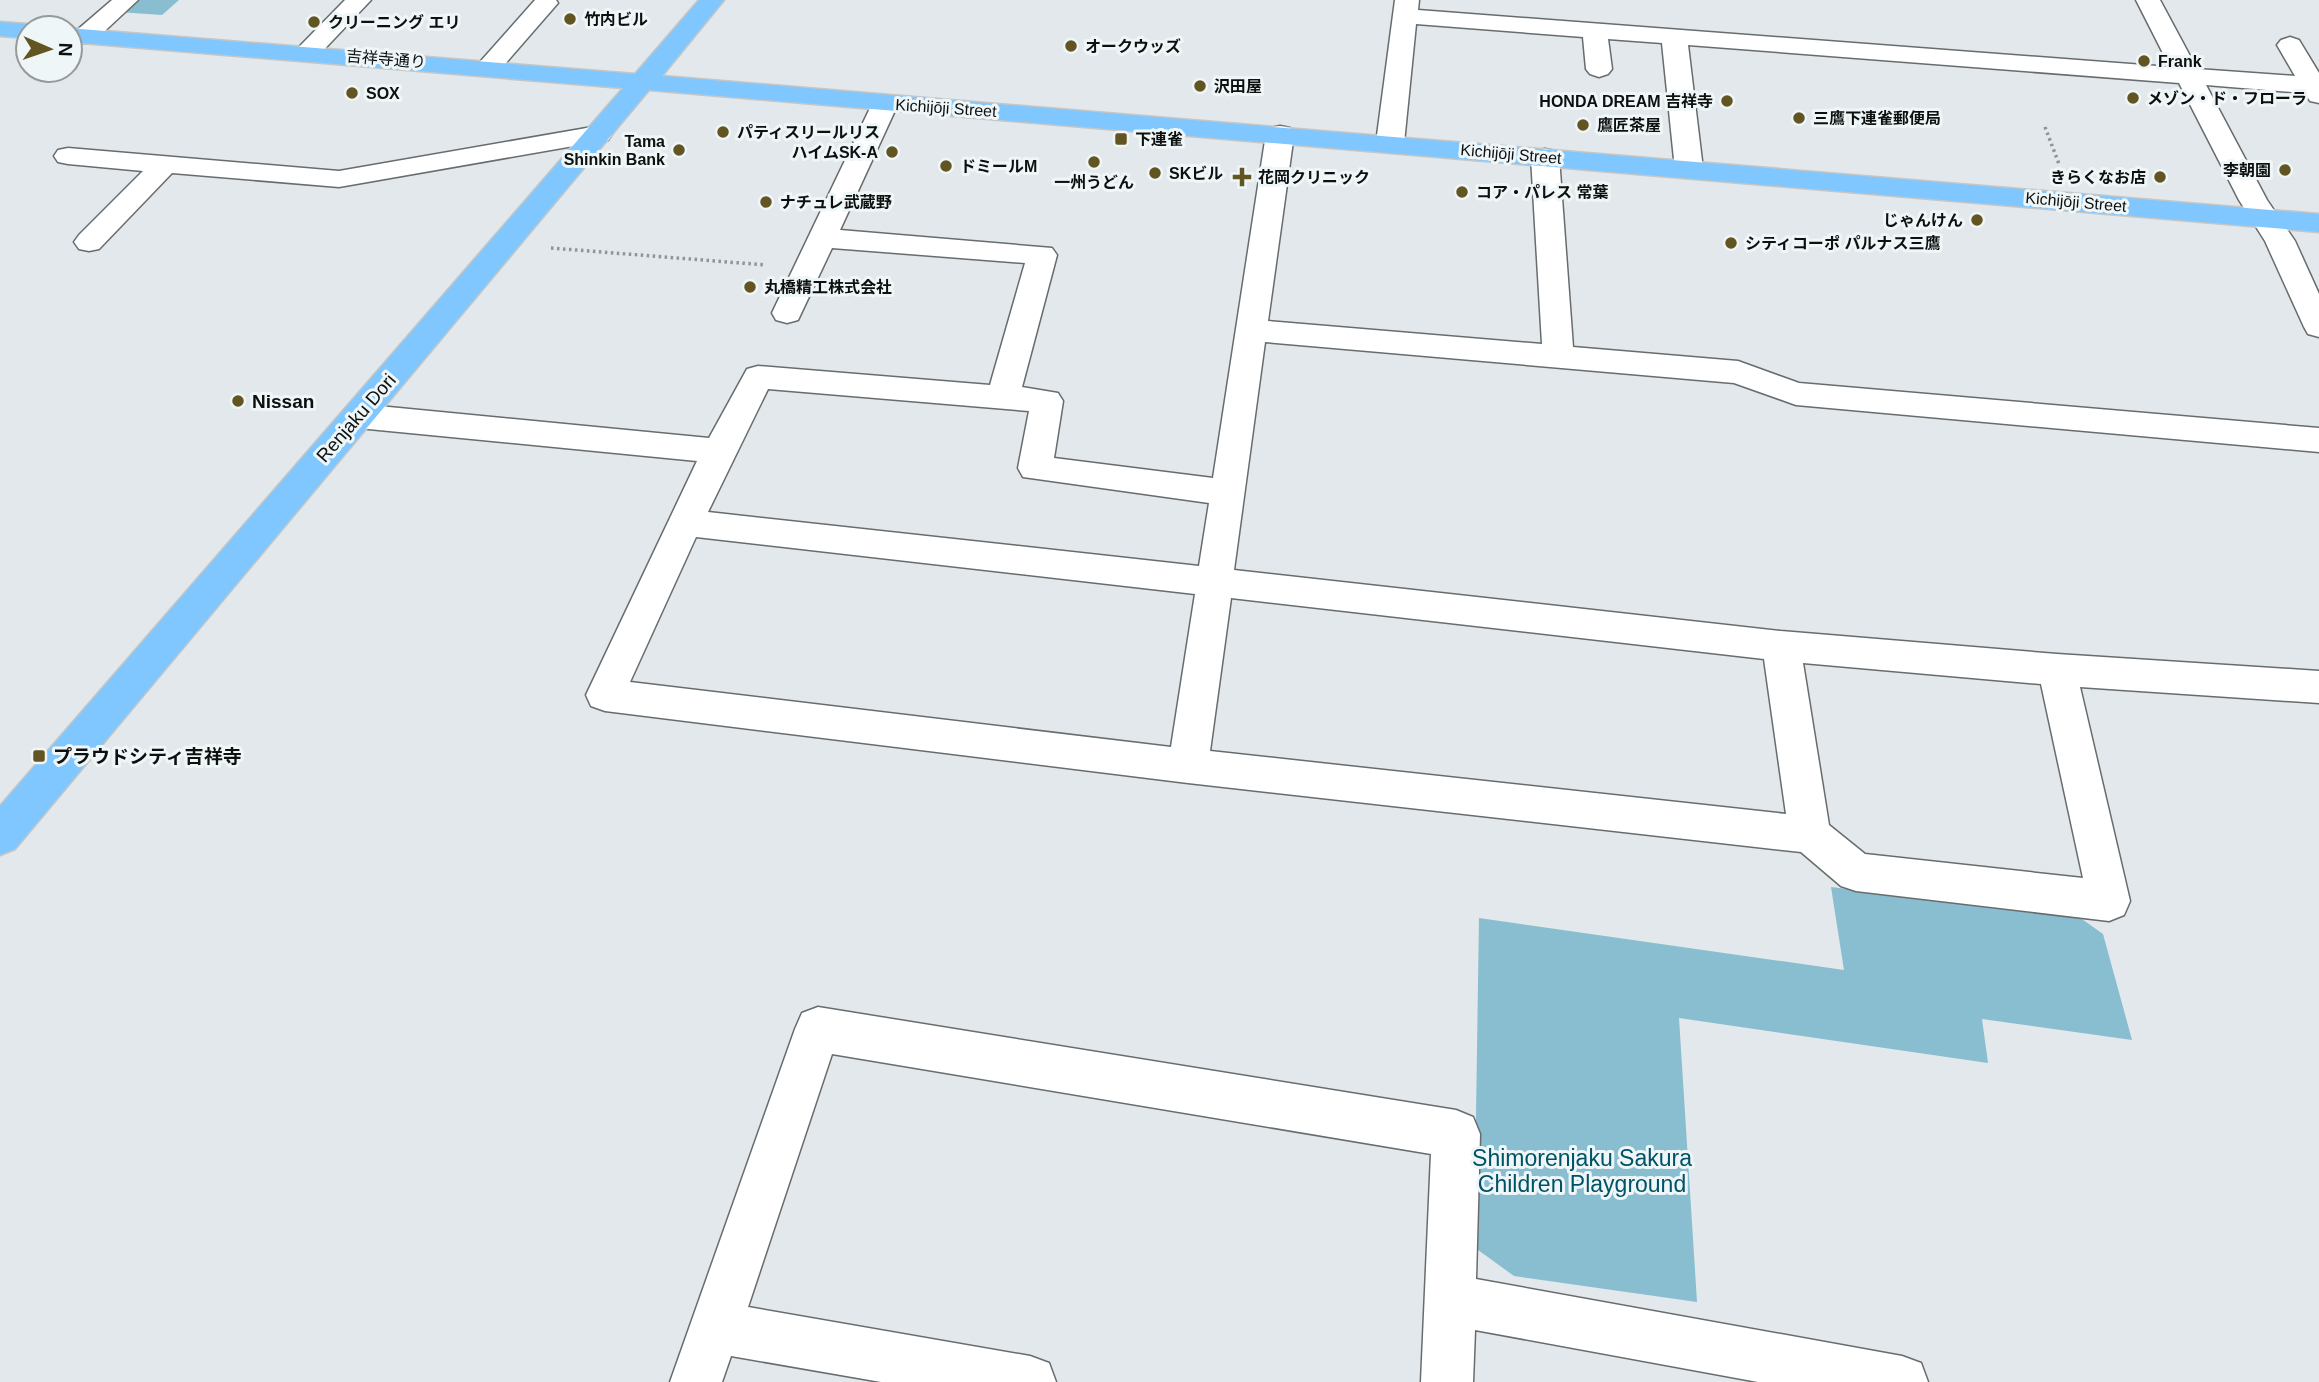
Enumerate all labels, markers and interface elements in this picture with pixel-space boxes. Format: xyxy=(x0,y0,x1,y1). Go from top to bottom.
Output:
marker: 竹内ビル xyxy=(562,11,578,27)
place label: 竹内ビル xyxy=(584,11,648,28)
place label: クリーニング エリ xyxy=(328,13,460,31)
north arrow xyxy=(14,14,84,84)
marker: クリーニング エリ xyxy=(306,14,322,30)
marker: オークウッズ xyxy=(1063,38,1079,54)
place label: オークウッズ xyxy=(1085,38,1181,55)
text: N xyxy=(55,42,76,57)
street label: 吉祥寺通り xyxy=(345,47,427,71)
marker: Frank xyxy=(2136,53,2152,69)
place label: Frank xyxy=(2158,53,2202,70)
marker: 沢田屋 xyxy=(1192,78,1208,94)
place label: 沢田屋 xyxy=(1214,78,1262,95)
marker: SOX xyxy=(344,85,360,101)
place label: SOX xyxy=(366,85,400,102)
marker: メゾン・ド・フローラ xyxy=(2125,90,2141,106)
place label: メゾン・ド・フローラ xyxy=(2147,90,2307,107)
place label: HONDA DREAM 吉祥寺 xyxy=(1539,93,1713,110)
marker: HONDA DREAM 吉祥寺 xyxy=(1719,93,1735,109)
street label: Kichijōji Street xyxy=(895,96,998,120)
marker: 三鷹下連雀郵便局 xyxy=(1791,110,1807,126)
place label: 三鷹下連雀郵便局 xyxy=(1813,110,1941,127)
marker: 鷹匠茶屋 xyxy=(1575,117,1591,133)
place label: 鷹匠茶屋 xyxy=(1597,117,1661,134)
marker: パティスリールリス xyxy=(715,124,731,140)
place label: パティスリールリス xyxy=(737,124,880,141)
marker: 下連雀 xyxy=(1113,131,1129,147)
place label: 下連雀 xyxy=(1135,131,1183,148)
place label: Tama Shinkin Bank xyxy=(564,133,665,168)
street label: Kichijōji Street xyxy=(1460,141,1563,167)
marker: Tama Shinkin Bank xyxy=(671,142,687,158)
place label: ハイムSK-A xyxy=(792,144,878,161)
marker: ハイムSK-A xyxy=(884,144,900,160)
marker: 一州うどん xyxy=(1086,154,1102,170)
marker: ドミールM xyxy=(938,158,954,174)
place label: ドミールM xyxy=(960,158,1037,175)
place label: 李朝園 xyxy=(2223,162,2271,179)
marker: 李朝園 xyxy=(2277,162,2293,178)
marker: SKビル xyxy=(1147,165,1163,181)
place label: SKビル xyxy=(1169,165,1223,182)
marker: 花岡クリニック xyxy=(1232,167,1252,187)
place label: 花岡クリニック xyxy=(1258,169,1370,186)
place label: きらくなお店 xyxy=(2050,169,2146,186)
marker: きらくなお店 xyxy=(2152,169,2168,185)
place label: 一州うどん xyxy=(1054,173,1134,191)
marker: コア・パレス 常葉 xyxy=(1454,184,1470,200)
place label: コア・パレス 常葉 xyxy=(1476,184,1608,201)
street label: Kichijōji Street xyxy=(2025,189,2128,215)
marker: ナチュレ武蔵野 xyxy=(758,194,774,210)
place label: ナチュレ武蔵野 xyxy=(780,194,892,211)
place label: じゃんけん xyxy=(1883,212,1963,229)
marker: じゃんけん xyxy=(1969,212,1985,228)
marker: シティコーポ パルナス三鷹 xyxy=(1723,235,1739,251)
place label: シティコーポ パルナス三鷹 xyxy=(1745,235,1941,252)
place label: 丸橋精工株式会社 xyxy=(764,278,892,296)
marker: 丸橋精工株式会社 xyxy=(742,279,758,295)
street label: Renjaku Dori xyxy=(312,370,400,466)
place label: Nissan xyxy=(252,391,314,412)
marker: Nissan xyxy=(230,393,246,409)
place label: プラウドシティ吉祥寺 xyxy=(53,746,242,767)
marker: プラウドシティ吉祥寺 xyxy=(31,748,47,764)
park label: Shimorenjaku Sakura Children Playground xyxy=(1472,1145,1692,1197)

